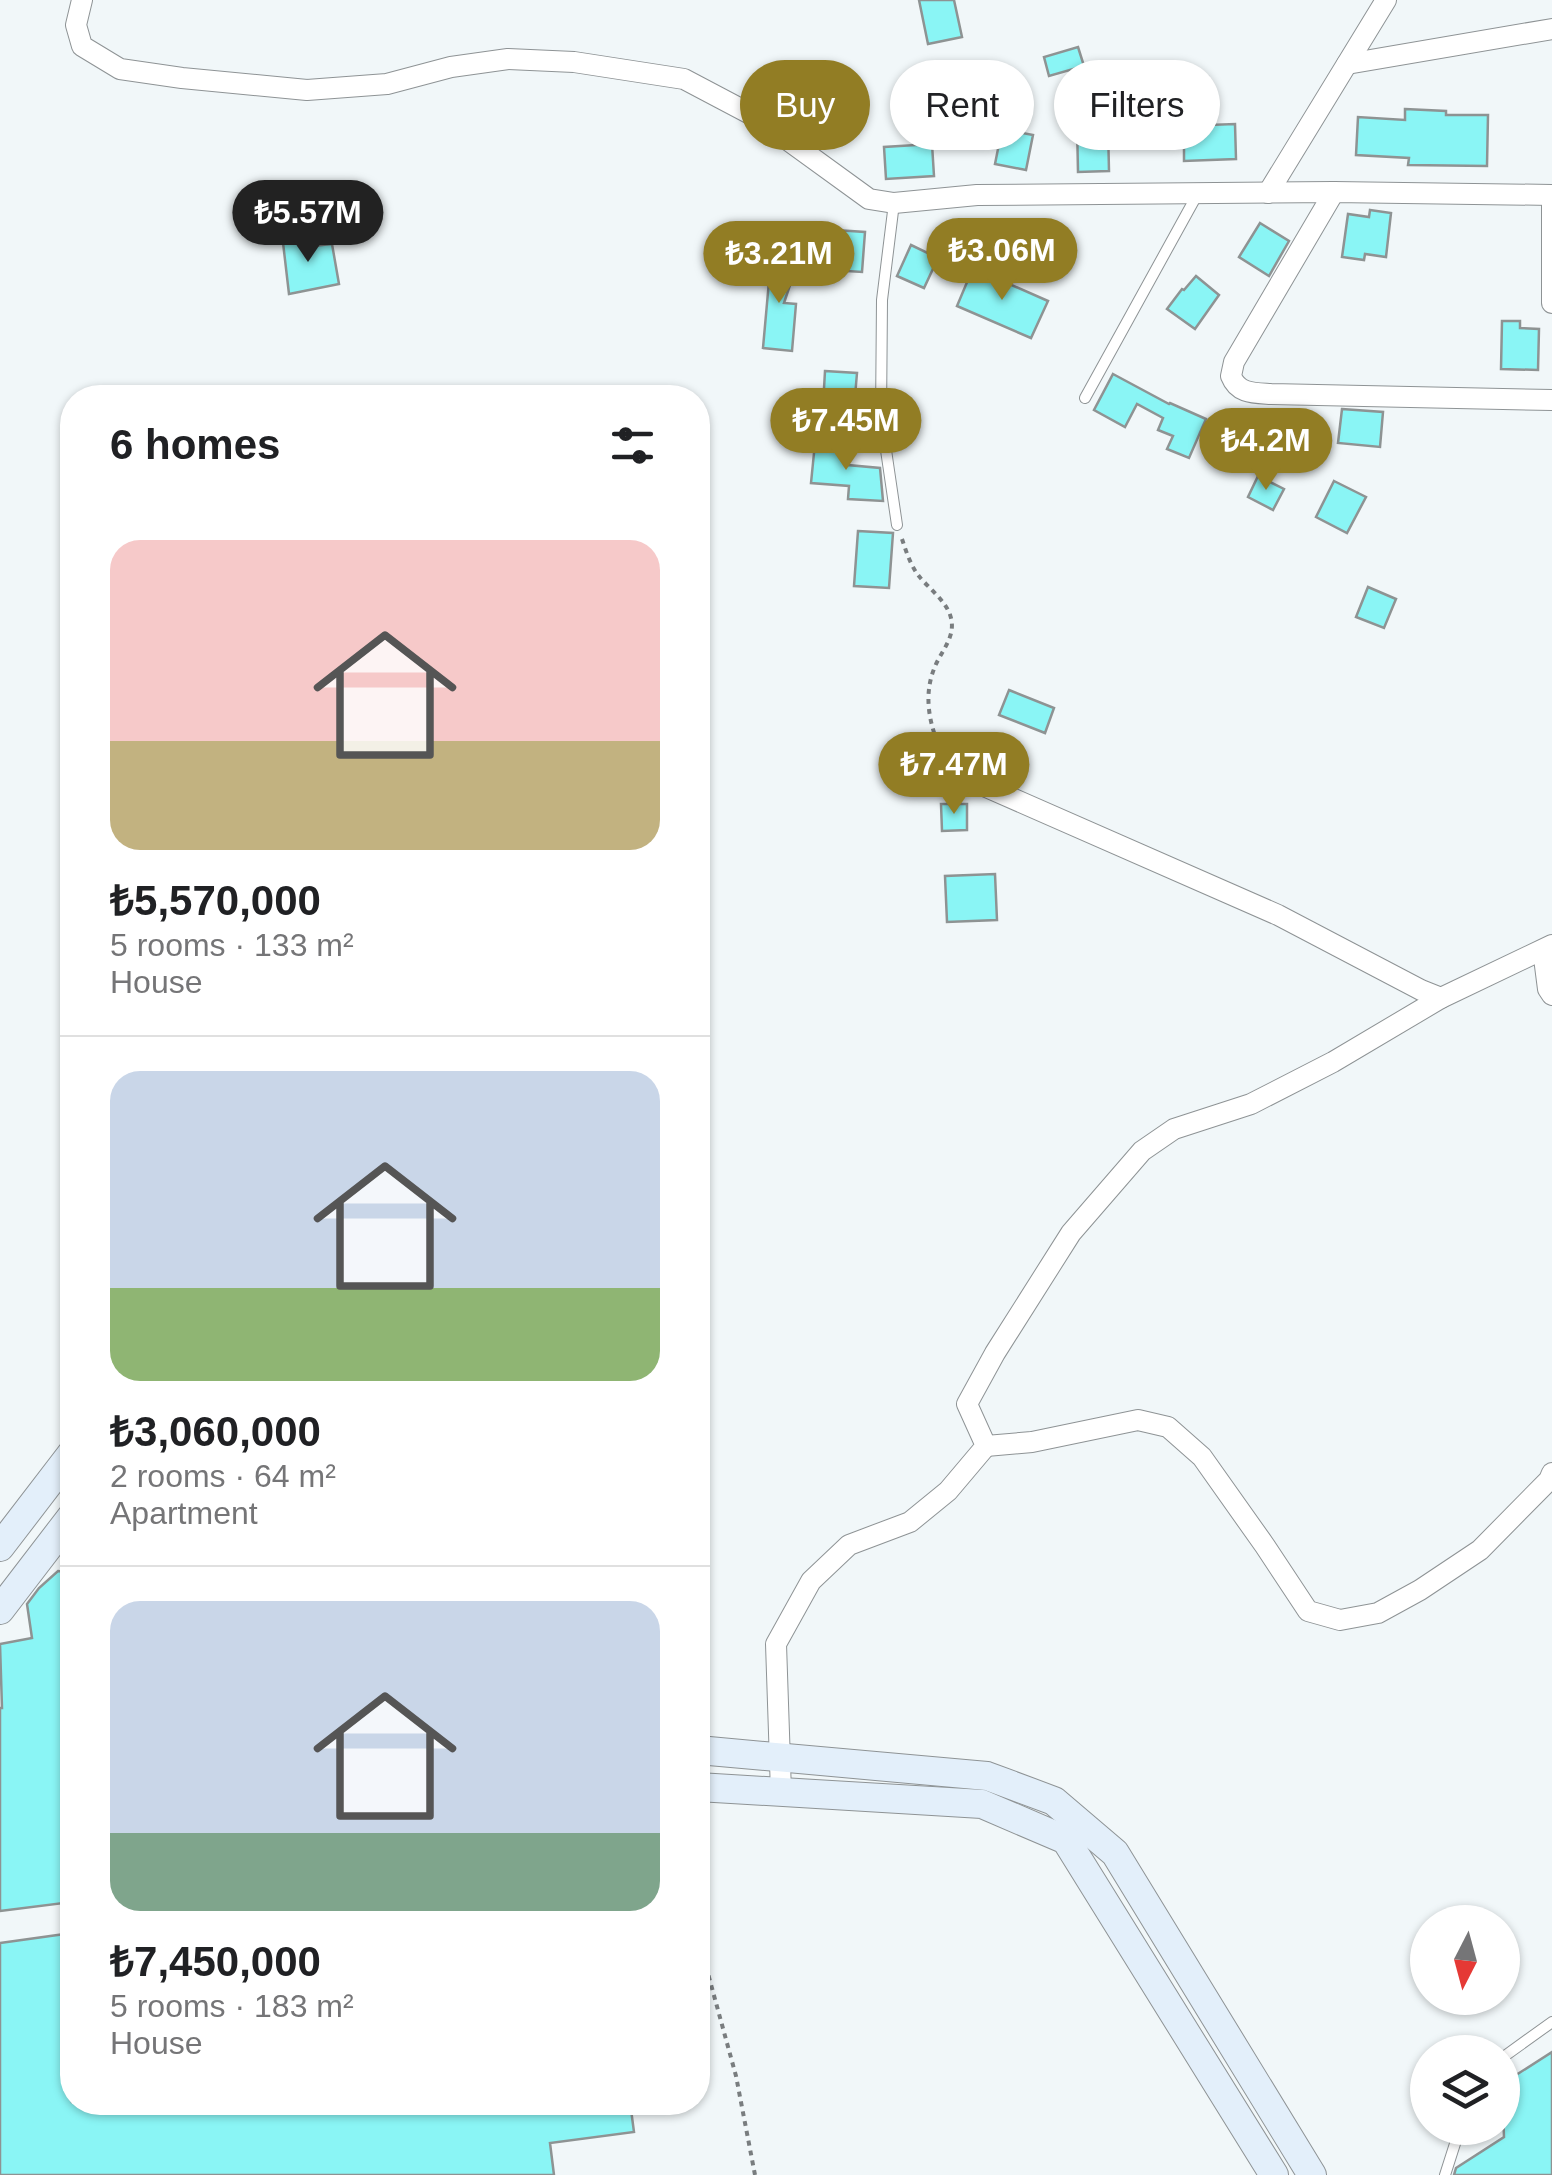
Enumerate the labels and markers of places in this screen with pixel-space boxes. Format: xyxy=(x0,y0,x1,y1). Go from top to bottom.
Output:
pin: ₺5.57M xyxy=(227,180,389,265)
pin: ₺3.06M xyxy=(921,218,1083,303)
pin: ₺3.21M xyxy=(698,221,860,306)
pin: ₺7.45M xyxy=(765,388,927,473)
pin: ₺4.2M xyxy=(1196,408,1336,493)
pin: ₺7.47M xyxy=(873,732,1035,817)

